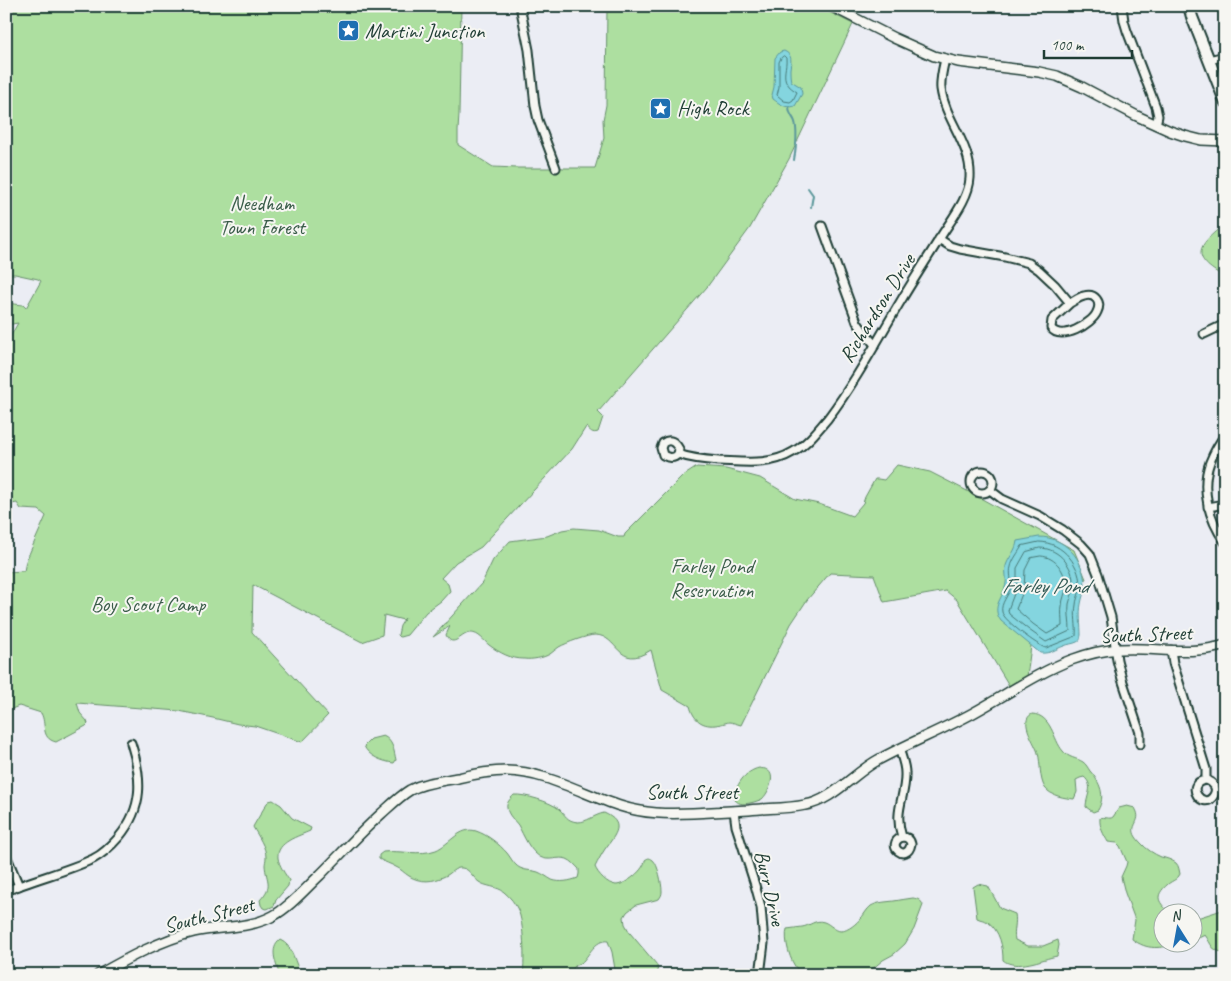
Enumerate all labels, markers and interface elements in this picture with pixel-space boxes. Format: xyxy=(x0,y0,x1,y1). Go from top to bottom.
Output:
place label: Martini Junction xyxy=(365,18,485,44)
place icon: Martini Junction xyxy=(337,19,361,43)
scale bar xyxy=(1044,28,1131,60)
text: 100 m xyxy=(1051,36,1085,55)
place label: High Rock xyxy=(677,95,751,121)
place icon: High Rock xyxy=(649,96,673,120)
park label: Needham Town Forest xyxy=(219,190,307,240)
street label: Richardson Drive xyxy=(833,248,921,367)
park label: Farley Pond Reservation xyxy=(671,553,757,603)
water label: Farley Pond xyxy=(1002,572,1096,600)
park label: Boy Scout Camp xyxy=(91,591,206,617)
street label: South Street xyxy=(1100,619,1194,649)
street label: South Street xyxy=(646,779,740,805)
street label: Burr Drive xyxy=(749,848,792,929)
street label: South Street xyxy=(161,891,259,939)
north arrow xyxy=(1154,904,1204,954)
text: N xyxy=(1170,906,1184,925)

